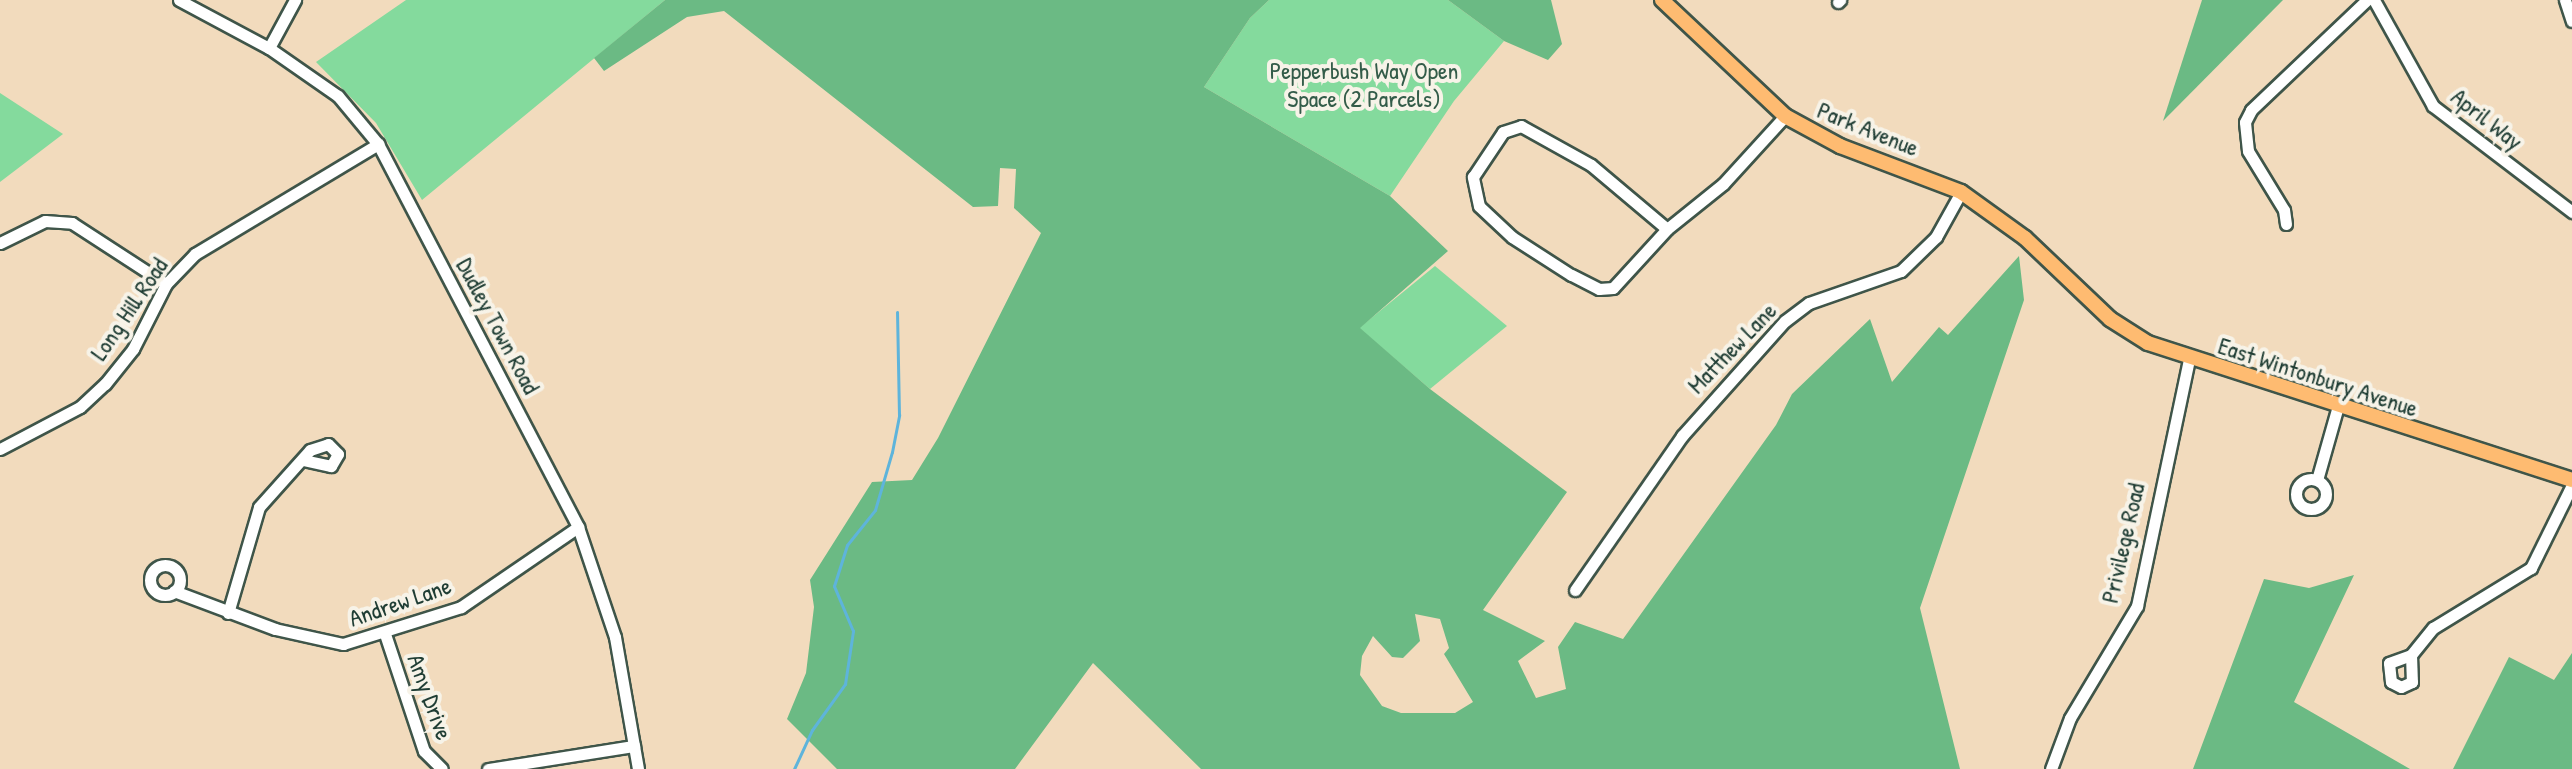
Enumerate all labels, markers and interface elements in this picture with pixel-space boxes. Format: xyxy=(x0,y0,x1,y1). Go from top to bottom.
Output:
park label: Pepperbush Way Open Space (2 Parcels) xyxy=(1270,57,1458,113)
street label: April Way xyxy=(2445,82,2529,156)
street label: Park Avenue xyxy=(1813,96,1923,162)
street label: Long Hill Road xyxy=(84,252,174,366)
street label: Dudley Town Road xyxy=(450,253,546,399)
street label: Matthew Lane xyxy=(1682,297,1782,399)
street label: East Wintonbury Avenue xyxy=(2215,331,2421,423)
street label: Privilege Road xyxy=(2095,480,2151,606)
street label: Andrew Lane xyxy=(345,571,455,633)
street label: Amy Drive xyxy=(401,650,459,744)

